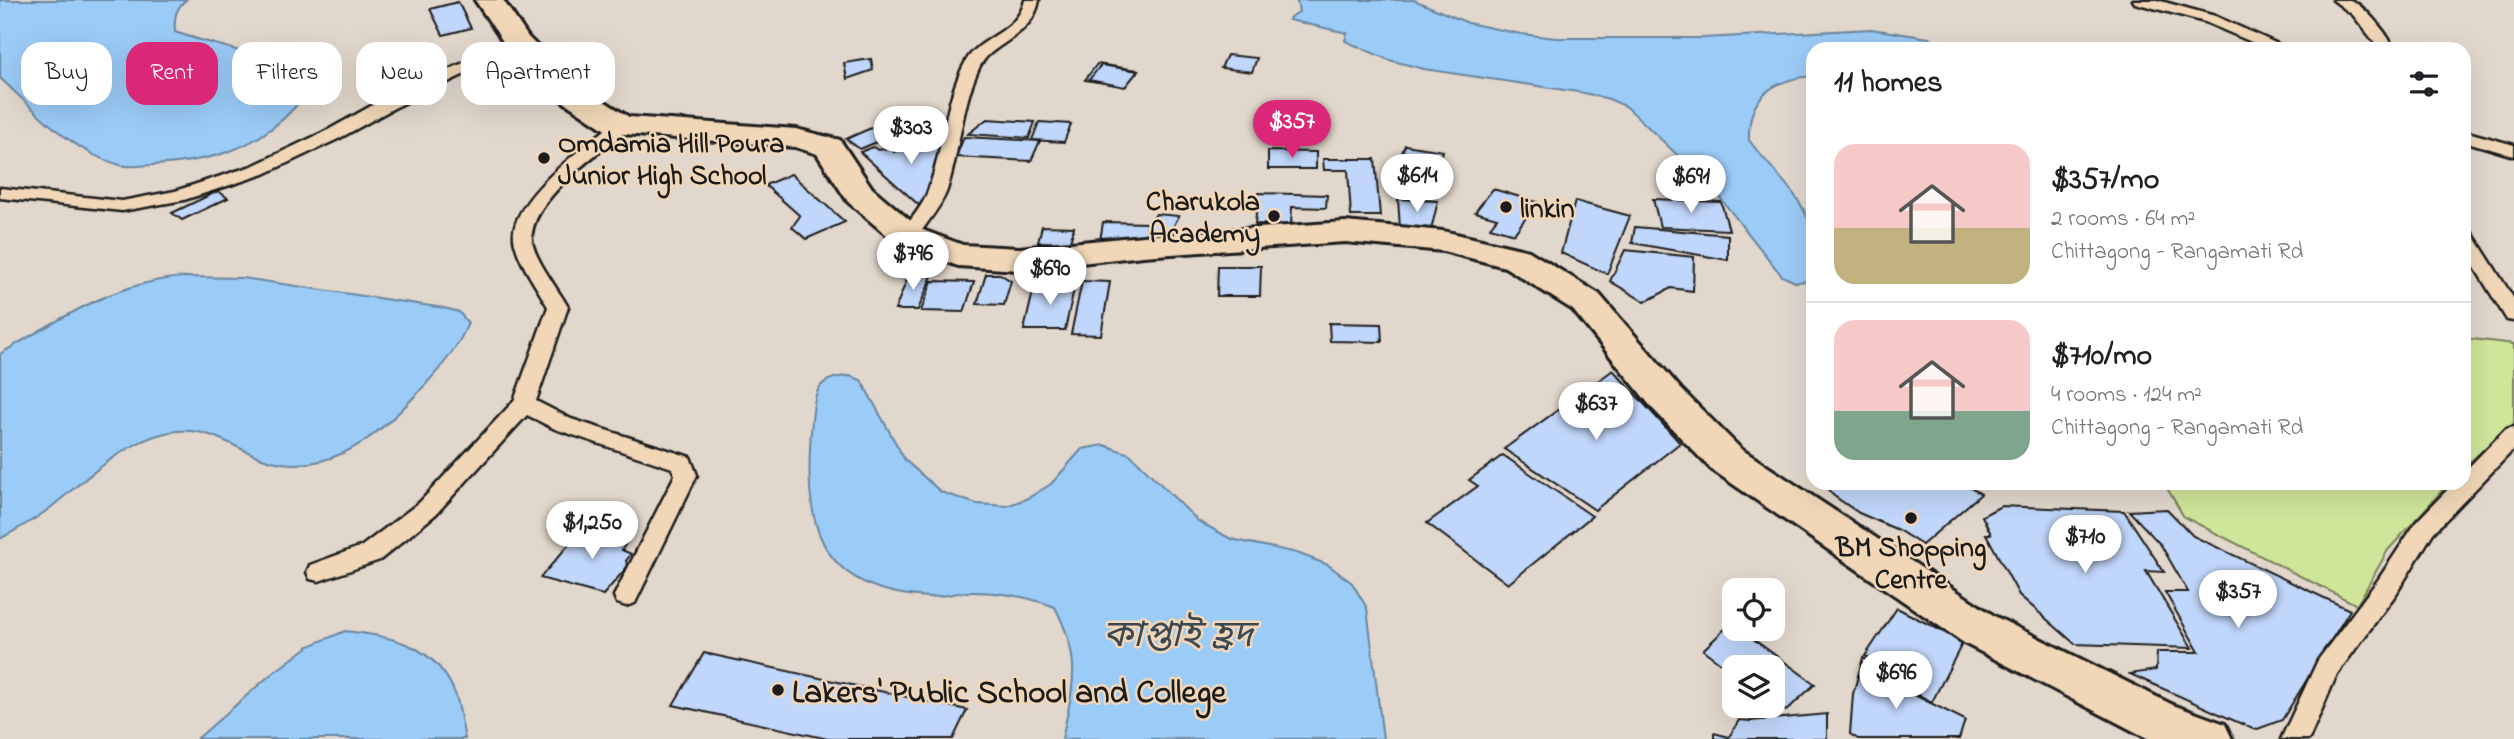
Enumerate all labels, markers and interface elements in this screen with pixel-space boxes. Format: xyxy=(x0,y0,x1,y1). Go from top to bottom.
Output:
chip: Buy xyxy=(21,42,112,105)
chip: Rent xyxy=(126,42,218,105)
chip: Filters xyxy=(232,42,342,105)
chip: New xyxy=(356,42,447,105)
chip: Apartment xyxy=(461,42,615,105)
text: 11 homes xyxy=(1834,62,1942,106)
icon: filters xyxy=(2405,65,2443,103)
pin: $357 xyxy=(1251,100,1333,160)
pin: $303 xyxy=(870,106,952,166)
text: $357 xyxy=(1269,106,1315,139)
text: $303 xyxy=(890,112,932,145)
place label: Omdamia Hill Poura Junior High School xyxy=(558,125,784,199)
marker: Omdamia Hill Poura Junior High School xyxy=(536,150,552,166)
pin: $614 xyxy=(1376,154,1458,214)
pin: $691 xyxy=(1650,156,1732,215)
text: $357/mo xyxy=(2051,159,2159,203)
text: $614 xyxy=(1397,160,1437,193)
text: $691 xyxy=(1672,161,1710,194)
icon: home xyxy=(1890,172,1974,256)
place label: Charukola Academy xyxy=(1146,183,1260,256)
place label: linkin xyxy=(1520,190,1575,231)
marker: linkin xyxy=(1498,199,1514,215)
text: 2 rooms · 64 m² xyxy=(2051,203,2195,236)
marker: Charukola Academy xyxy=(1266,208,1282,224)
pin: $796 xyxy=(872,232,954,292)
text: Chittagong - Rangamati Rd xyxy=(2051,236,2303,269)
text: $796 xyxy=(893,238,933,271)
pin: $690 xyxy=(1009,247,1091,307)
text: $690 xyxy=(1030,253,1070,286)
text: $710/mo xyxy=(2051,335,2152,379)
icon: home xyxy=(1890,348,1974,432)
text: 4 rooms · 124 m² xyxy=(2051,379,2202,412)
pin: $637 xyxy=(1555,382,1637,442)
text: $637 xyxy=(1574,388,1618,421)
text: Chittagong - Rangamati Rd xyxy=(2051,412,2303,445)
pin: $1,250 xyxy=(535,502,649,561)
text: $1,250 xyxy=(562,507,622,540)
marker: BM Shopping Centre xyxy=(1903,510,1919,526)
pin: $710 xyxy=(2044,516,2126,575)
text: $710 xyxy=(2065,521,2105,554)
place label: BM Shopping Centre xyxy=(1834,529,1986,602)
pin: $357 xyxy=(2197,570,2279,630)
text: $357 xyxy=(2215,576,2261,609)
map controls xyxy=(1722,578,1785,718)
button: locate xyxy=(1722,578,1785,641)
water label: কাপ্তাই হ্রদ xyxy=(1103,610,1260,664)
pin: $696 xyxy=(1855,652,1937,711)
button: layers xyxy=(1722,655,1785,718)
text: $696 xyxy=(1875,657,1917,690)
place label: Lakers' Public School and College xyxy=(792,670,1227,719)
marker: Lakers' Public School and College xyxy=(770,682,786,698)

